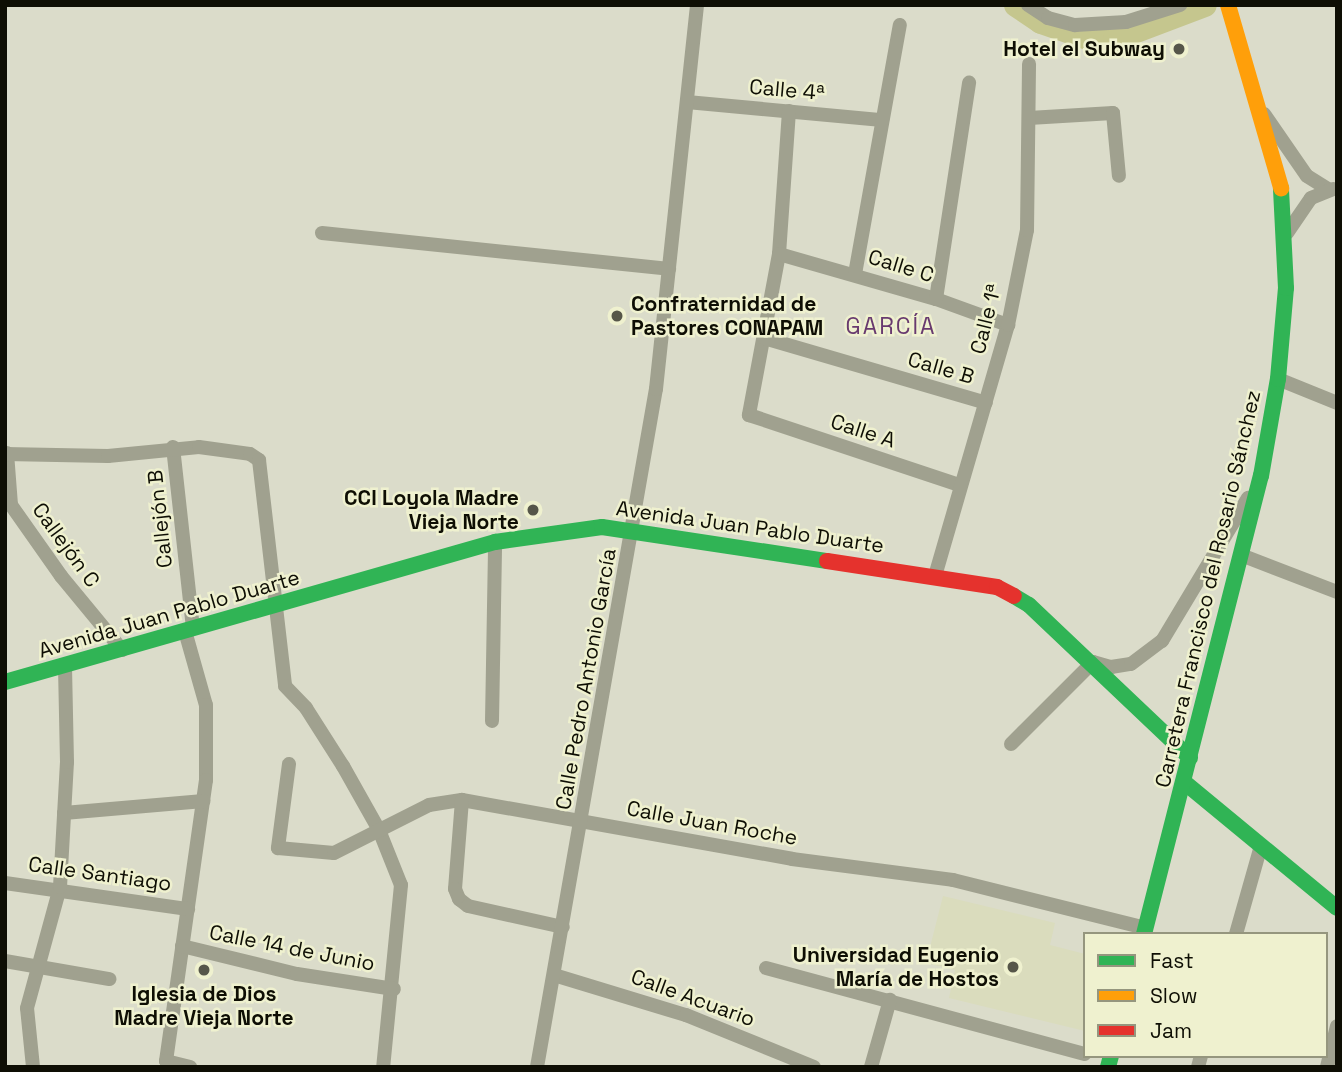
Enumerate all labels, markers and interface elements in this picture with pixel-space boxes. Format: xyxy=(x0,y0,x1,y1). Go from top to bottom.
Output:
place label: Hotel el Subway xyxy=(1003,36,1165,62)
marker: Hotel el Subway xyxy=(1171,41,1187,57)
street label: Calle 4ª xyxy=(748,74,826,106)
street label: Calle C xyxy=(865,244,937,288)
street label: Calle 1ª xyxy=(965,281,1007,357)
place label: Confraternidad de Pastores CONAPAM xyxy=(631,291,823,341)
marker: Confraternidad de Pastores CONAPAM xyxy=(609,308,625,324)
district label: GARCÍA xyxy=(846,312,936,340)
street label: Calle B xyxy=(905,347,977,389)
street label: Carretera Francisco del Rosario Sánchez xyxy=(1150,388,1266,790)
street label: Calle A xyxy=(827,409,899,453)
street label: Callejón B xyxy=(142,469,178,569)
place label: CCI Loyola Madre Vieja Norte xyxy=(344,485,519,535)
street label: Avenida Juan Pablo Duarte xyxy=(614,496,886,558)
street label: Callejón C xyxy=(27,498,105,592)
marker: CCI Loyola Madre Vieja Norte xyxy=(525,502,541,518)
street label: Calle Pedro Antonio García xyxy=(551,546,621,812)
street label: Avenida Juan Pablo Duarte xyxy=(36,565,302,663)
street label: Calle Juan Roche xyxy=(625,796,799,850)
street label: Calle Santiago xyxy=(27,851,173,897)
street label: Calle 14 de Junio xyxy=(207,920,377,976)
legend xyxy=(1083,932,1328,1058)
place label: Universidad Eugenio María de Hostos xyxy=(793,942,999,992)
text: Fast xyxy=(1150,947,1194,974)
marker: Universidad Eugenio María de Hostos xyxy=(1005,959,1021,975)
marker: Iglesia de Dios Madre Vieja Norte xyxy=(196,962,212,978)
street label: Calle Acuario xyxy=(627,964,759,1032)
place label: Iglesia de Dios Madre Vieja Norte xyxy=(114,981,294,1031)
text: Slow xyxy=(1150,982,1198,1009)
text: Jam xyxy=(1150,1017,1192,1044)

